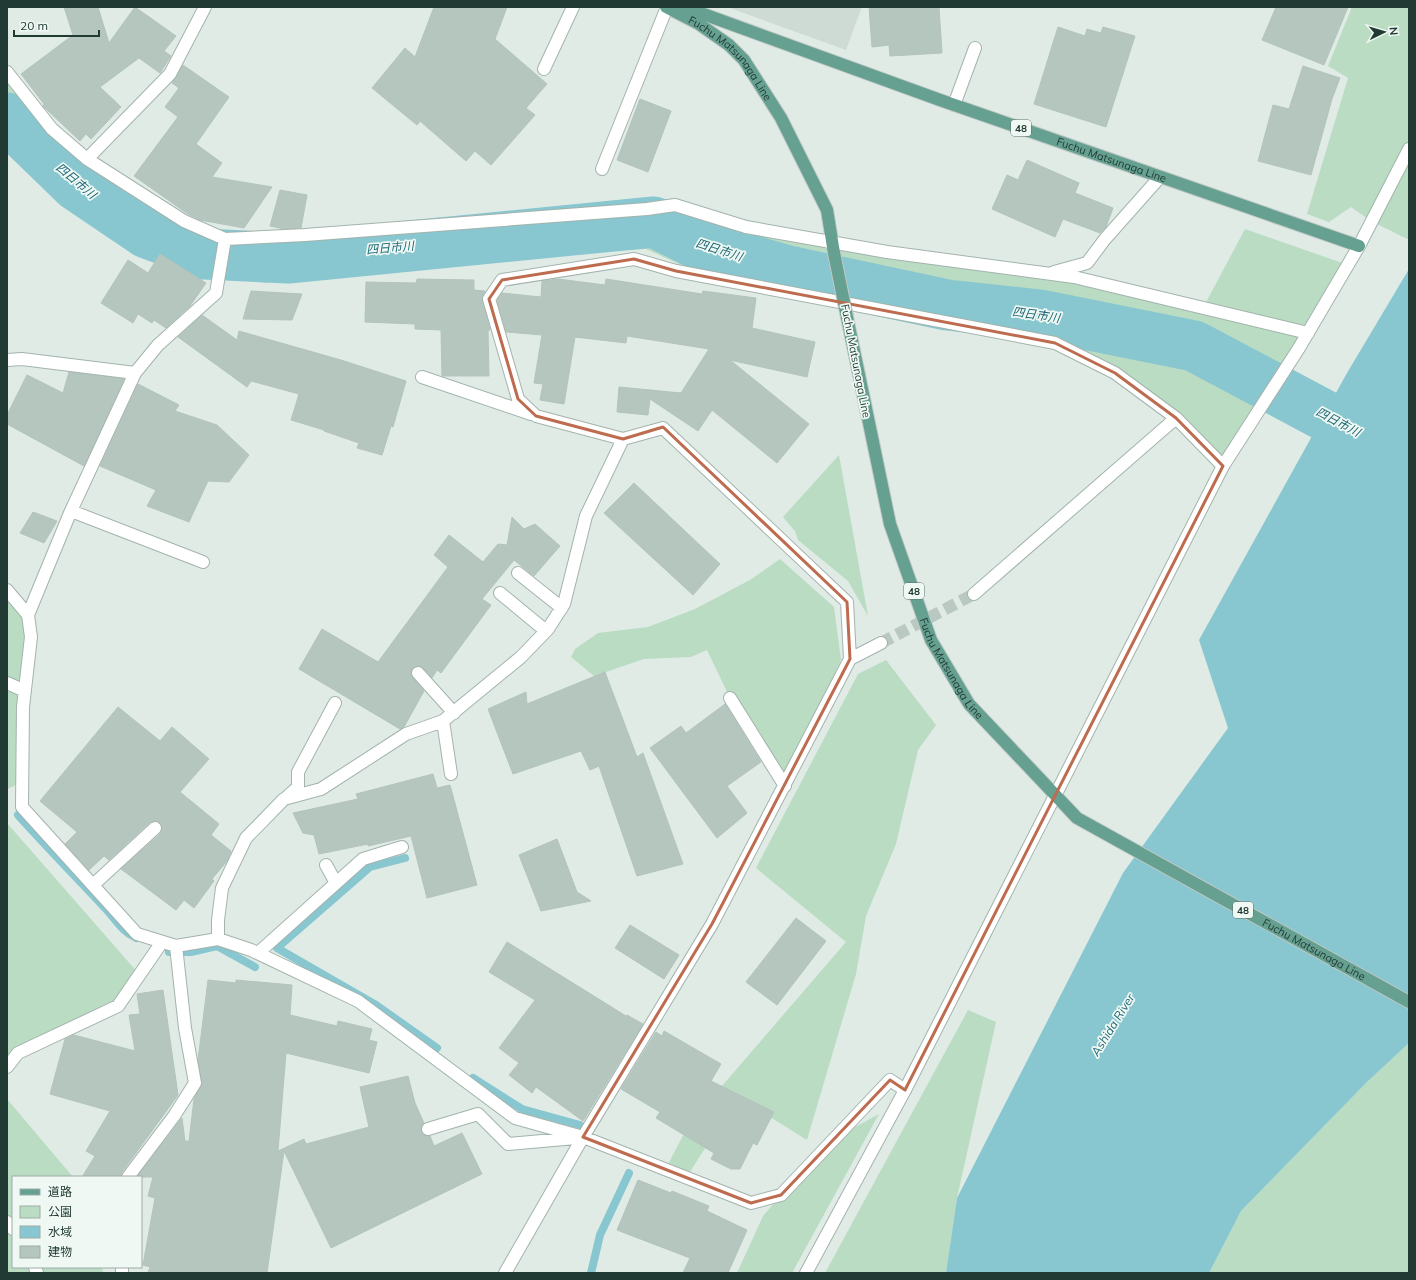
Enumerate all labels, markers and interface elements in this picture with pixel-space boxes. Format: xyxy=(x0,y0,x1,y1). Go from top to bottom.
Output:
scale bar xyxy=(14,12,99,38)
north arrow xyxy=(1364,12,1404,52)
street label: Fuchu Matsunaga Line xyxy=(686,13,775,103)
text: 20 m xyxy=(20,18,48,33)
text: N xyxy=(1387,26,1401,36)
road number: 48 xyxy=(1011,120,1031,136)
street label: Fuchu Matsunaga Line xyxy=(1055,134,1168,185)
water label: 四日市川 xyxy=(53,159,101,203)
water label: 四日市川 xyxy=(694,235,746,265)
water label: 四日市川 xyxy=(365,238,417,257)
street label: Fuchu Matsunaga Line xyxy=(838,303,874,419)
water label: 四日市川 xyxy=(1011,304,1063,326)
water label: 四日市川 xyxy=(1314,404,1365,440)
road number: 48 xyxy=(904,583,924,599)
street label: Fuchu Matsunaga Line xyxy=(917,616,986,722)
road number: 48 xyxy=(1233,902,1253,918)
street label: Fuchu Matsunaga Line xyxy=(1260,915,1368,984)
water label: Ashida River xyxy=(1087,990,1138,1059)
legend xyxy=(12,1176,142,1268)
text: 道路 xyxy=(48,1184,72,1199)
text: 公園 xyxy=(48,1204,72,1219)
text: 水域 xyxy=(48,1224,72,1239)
text: 建物 xyxy=(48,1244,72,1259)

